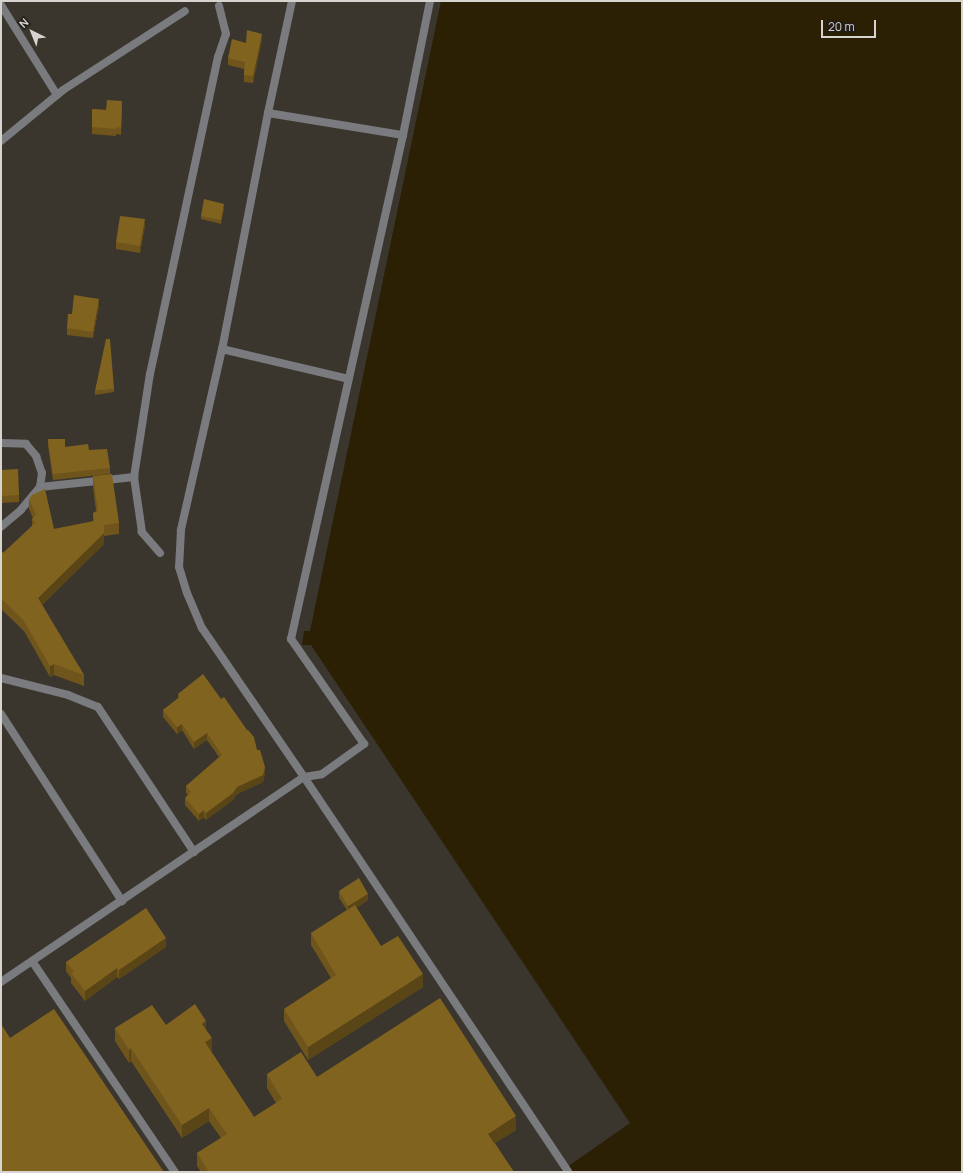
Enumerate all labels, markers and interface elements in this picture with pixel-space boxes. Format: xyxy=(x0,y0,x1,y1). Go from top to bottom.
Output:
north arrow xyxy=(12,12,52,52)
scale bar xyxy=(823,12,878,38)
text: N xyxy=(15,15,31,31)
text: 20 m xyxy=(828,18,855,35)

